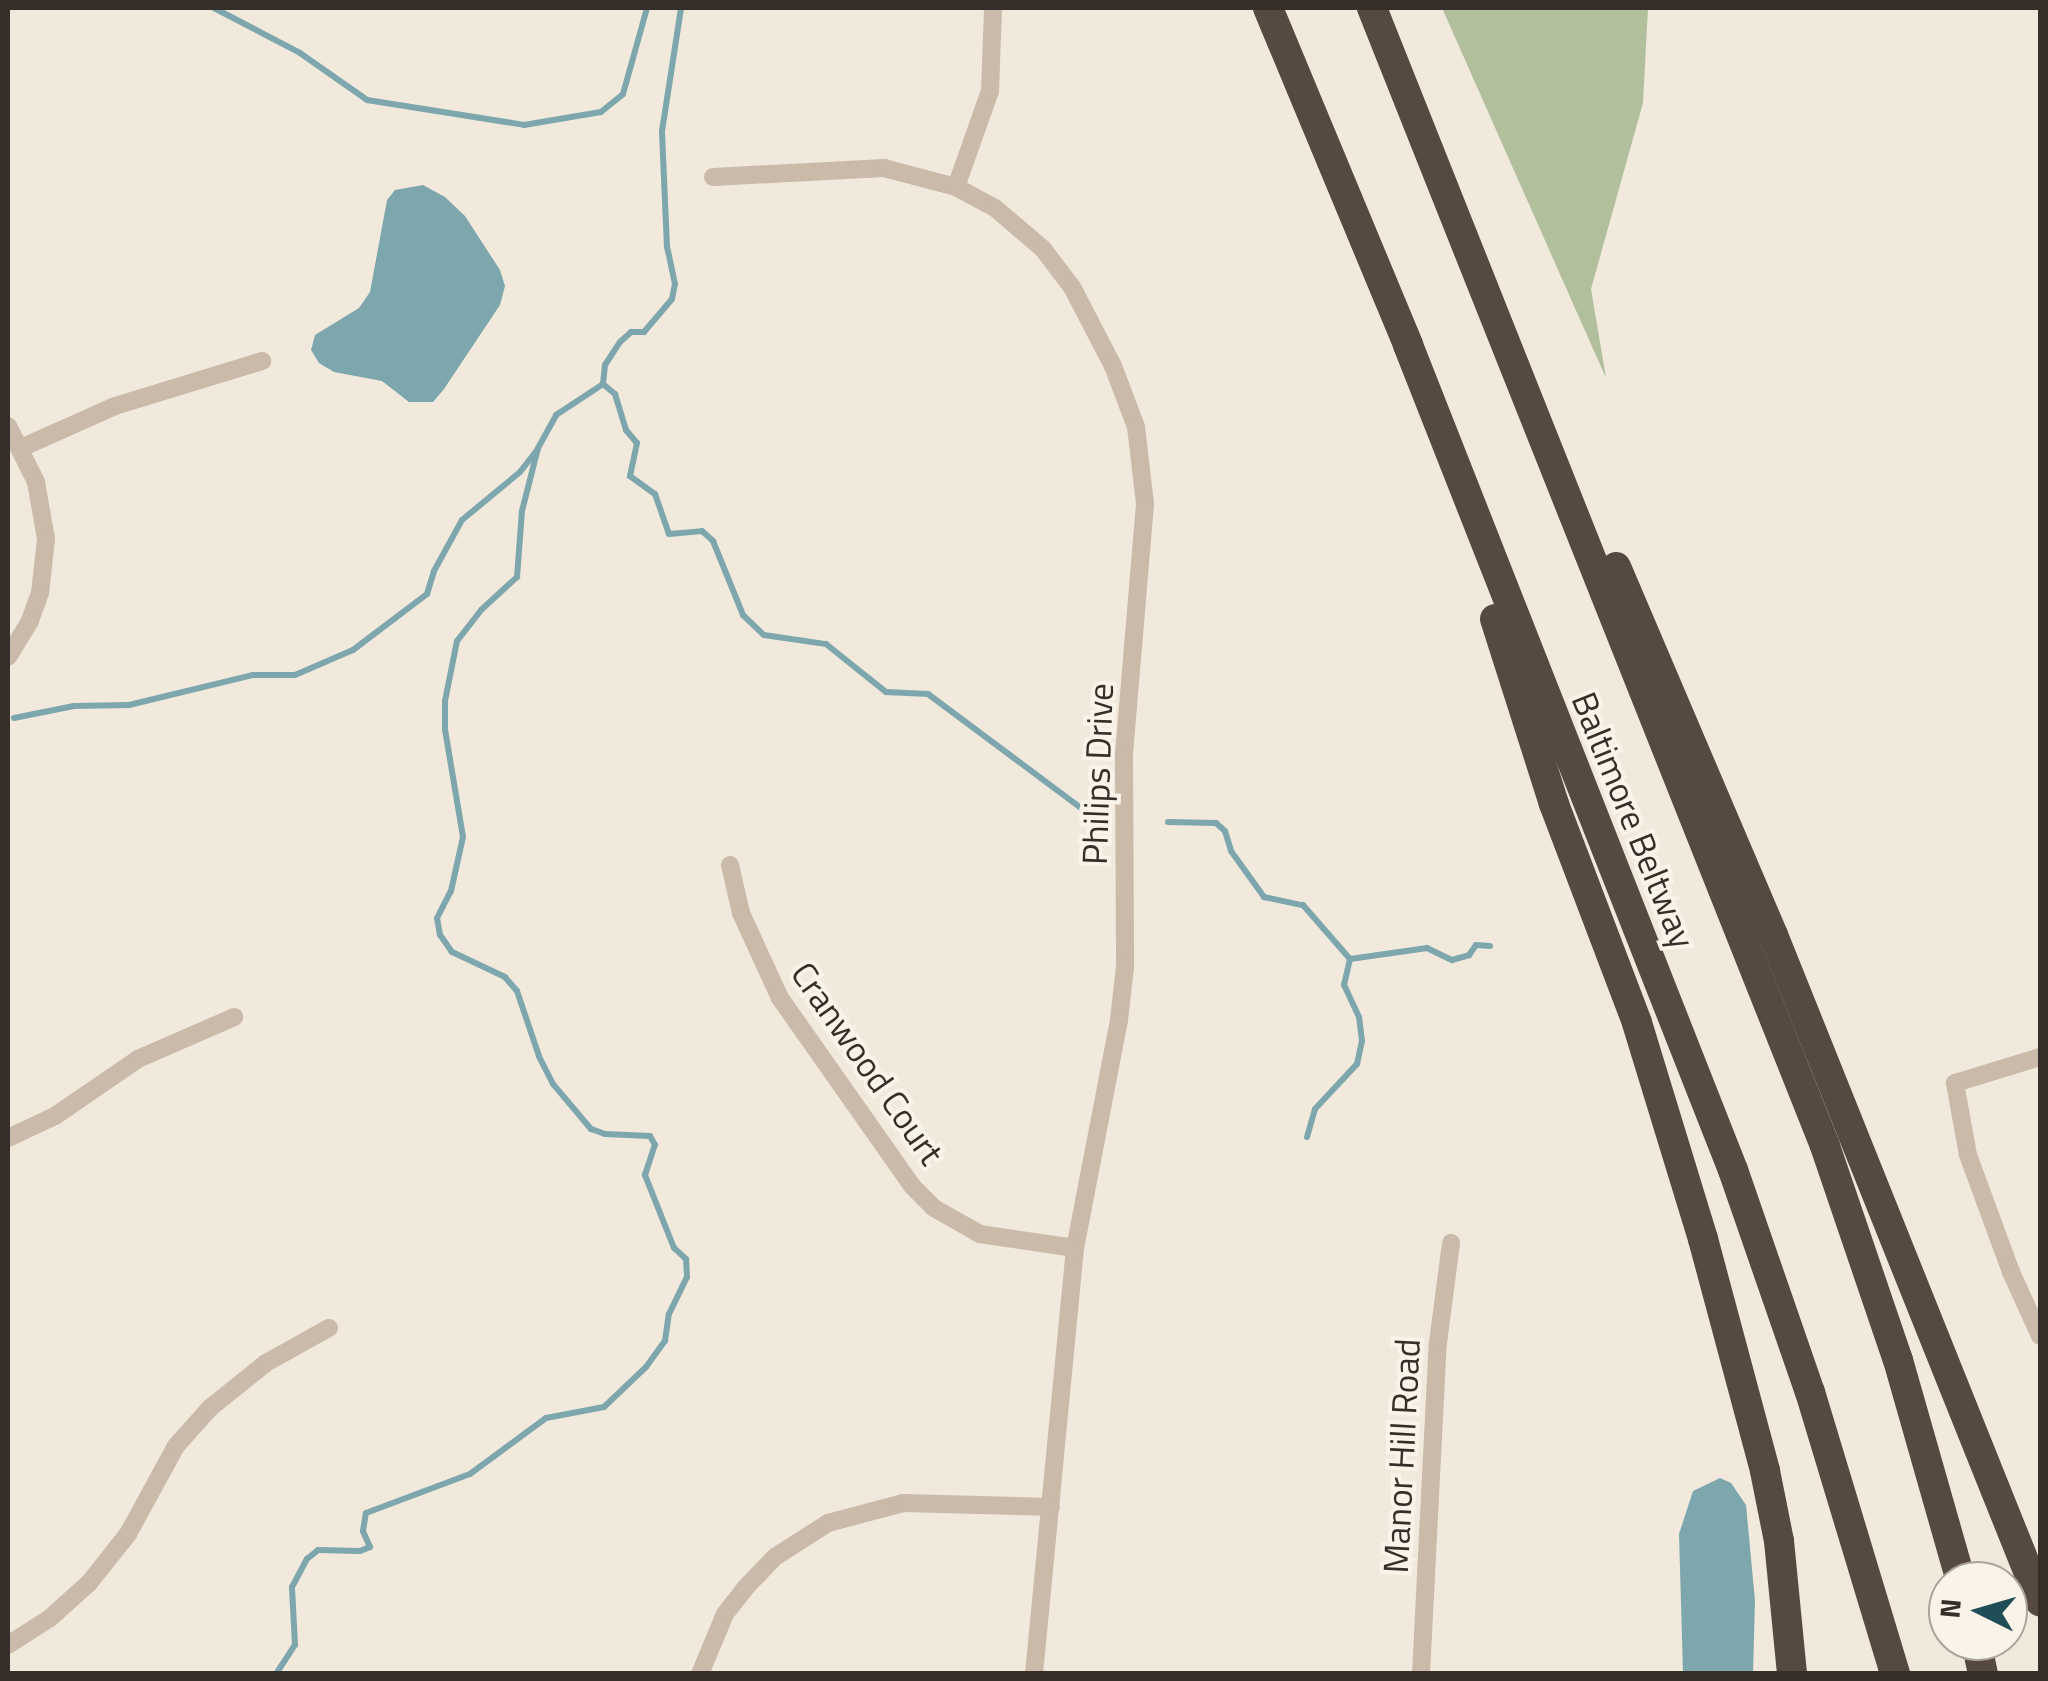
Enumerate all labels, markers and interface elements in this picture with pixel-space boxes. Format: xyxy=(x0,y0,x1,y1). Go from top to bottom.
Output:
street label: Philips Drive xyxy=(1073,682,1121,866)
street label: Baltimore Beltway xyxy=(1564,686,1704,954)
street label: Cranwood Court xyxy=(783,954,953,1172)
street label: Manor Hill Road xyxy=(1374,1338,1428,1574)
north arrow xyxy=(1928,1561,2028,1661)
text: N xyxy=(1927,1597,1972,1620)

